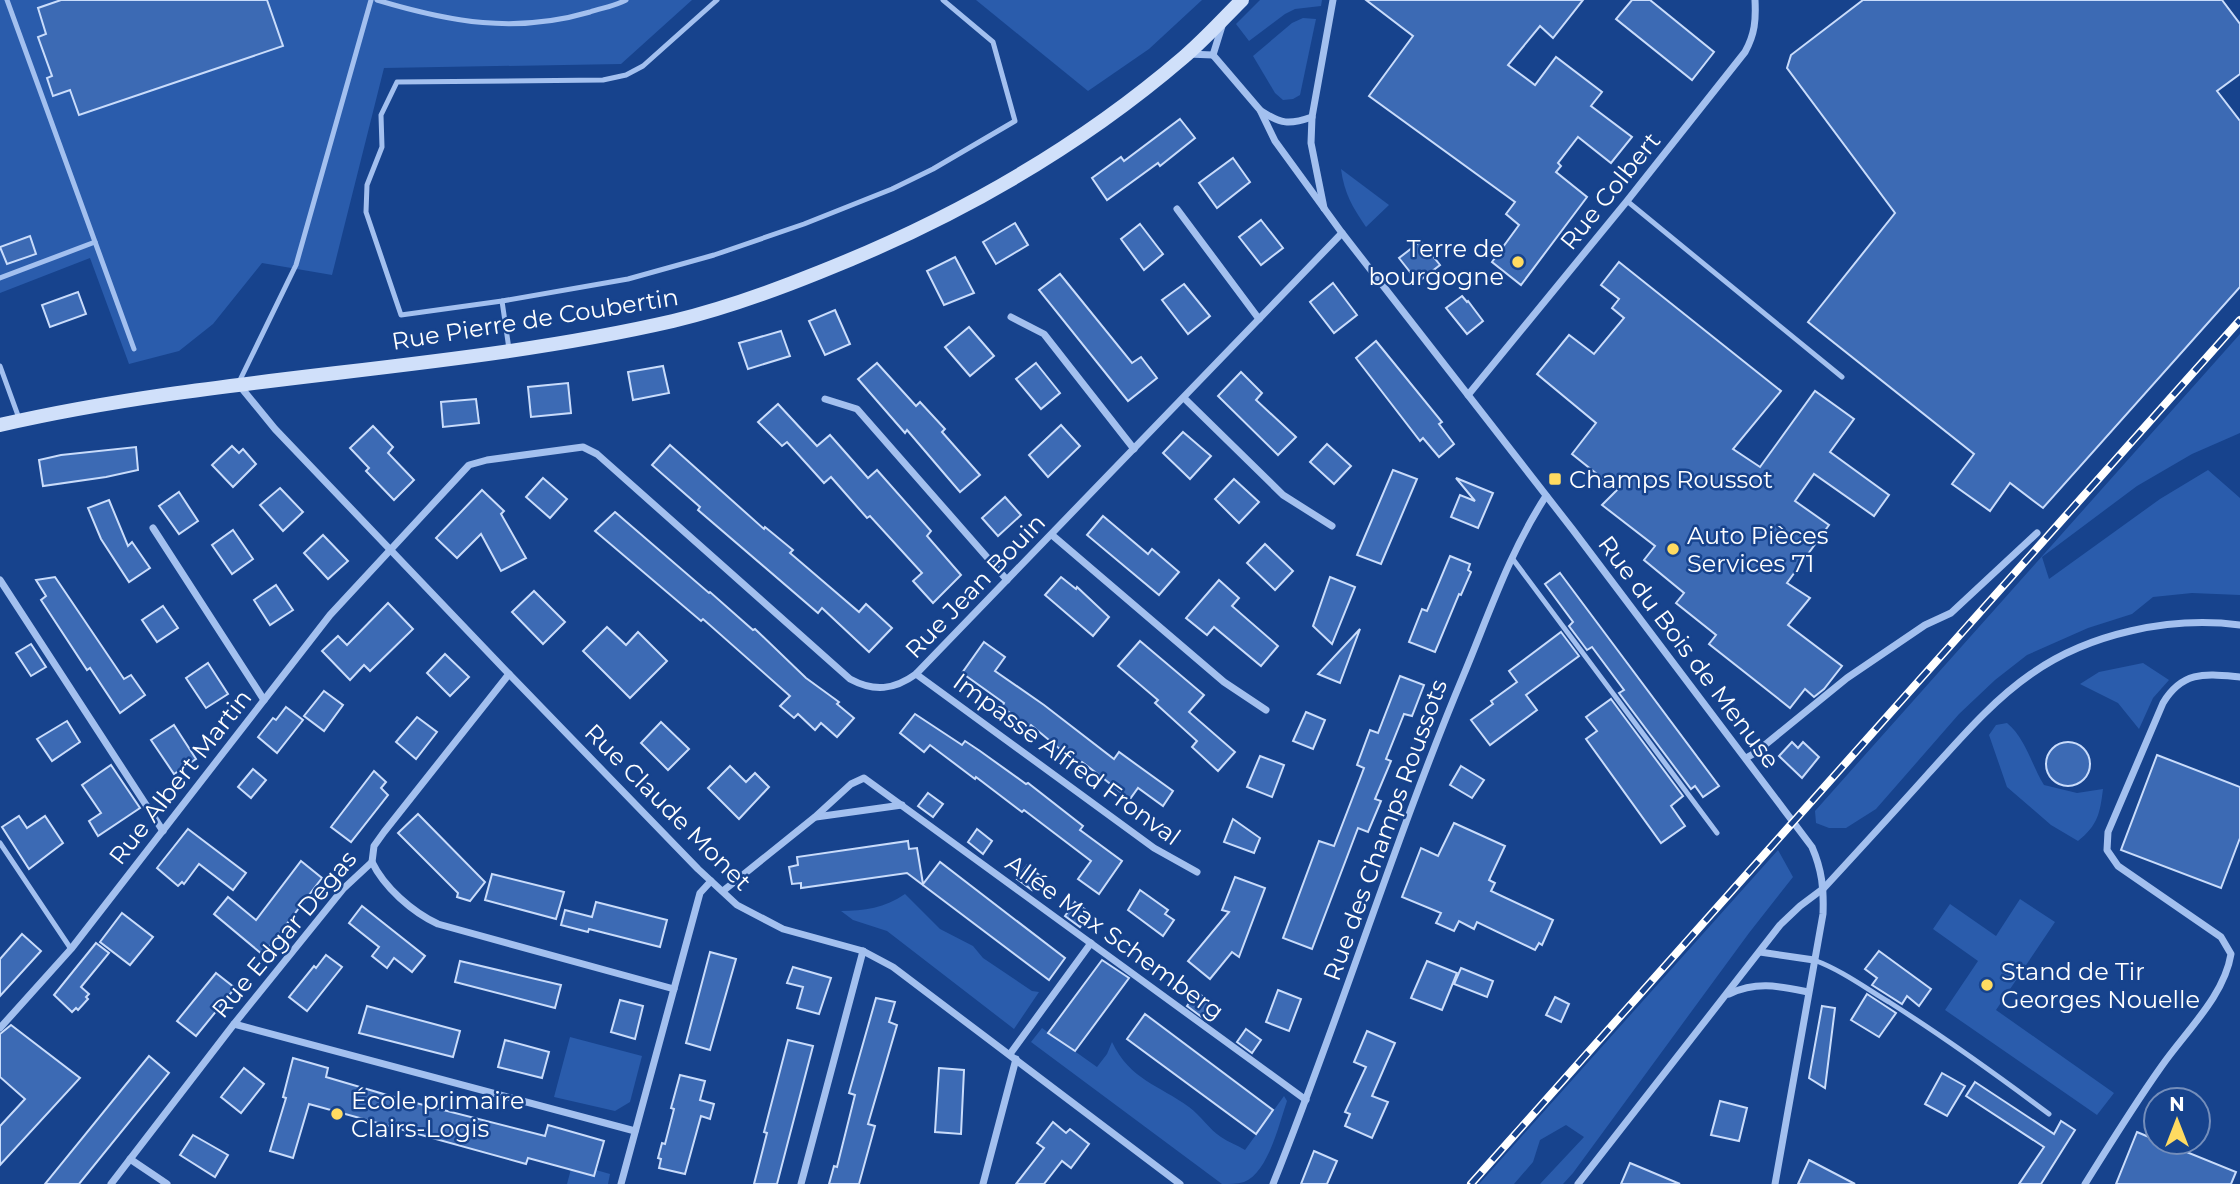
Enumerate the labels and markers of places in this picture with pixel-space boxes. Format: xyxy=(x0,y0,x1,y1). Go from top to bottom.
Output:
place label: Terre de bourgogne xyxy=(1369,234,1504,291)
marker: Terre de bourgogne xyxy=(1510,254,1526,270)
place label: Champs Roussot xyxy=(1569,465,1773,494)
marker: Champs Roussot xyxy=(1547,471,1563,487)
place label: Auto Pièces Services 71 xyxy=(1687,521,1828,578)
marker: Auto Pièces Services 71 xyxy=(1665,541,1681,557)
place label: Stand de Tir Georges Nouelle xyxy=(2001,957,2200,1014)
marker: Stand de Tir Georges Nouelle xyxy=(1979,977,1995,993)
place label: École primaire Clairs-Logis xyxy=(351,1086,525,1143)
marker: École primaire Clairs-Logis xyxy=(329,1106,345,1122)

